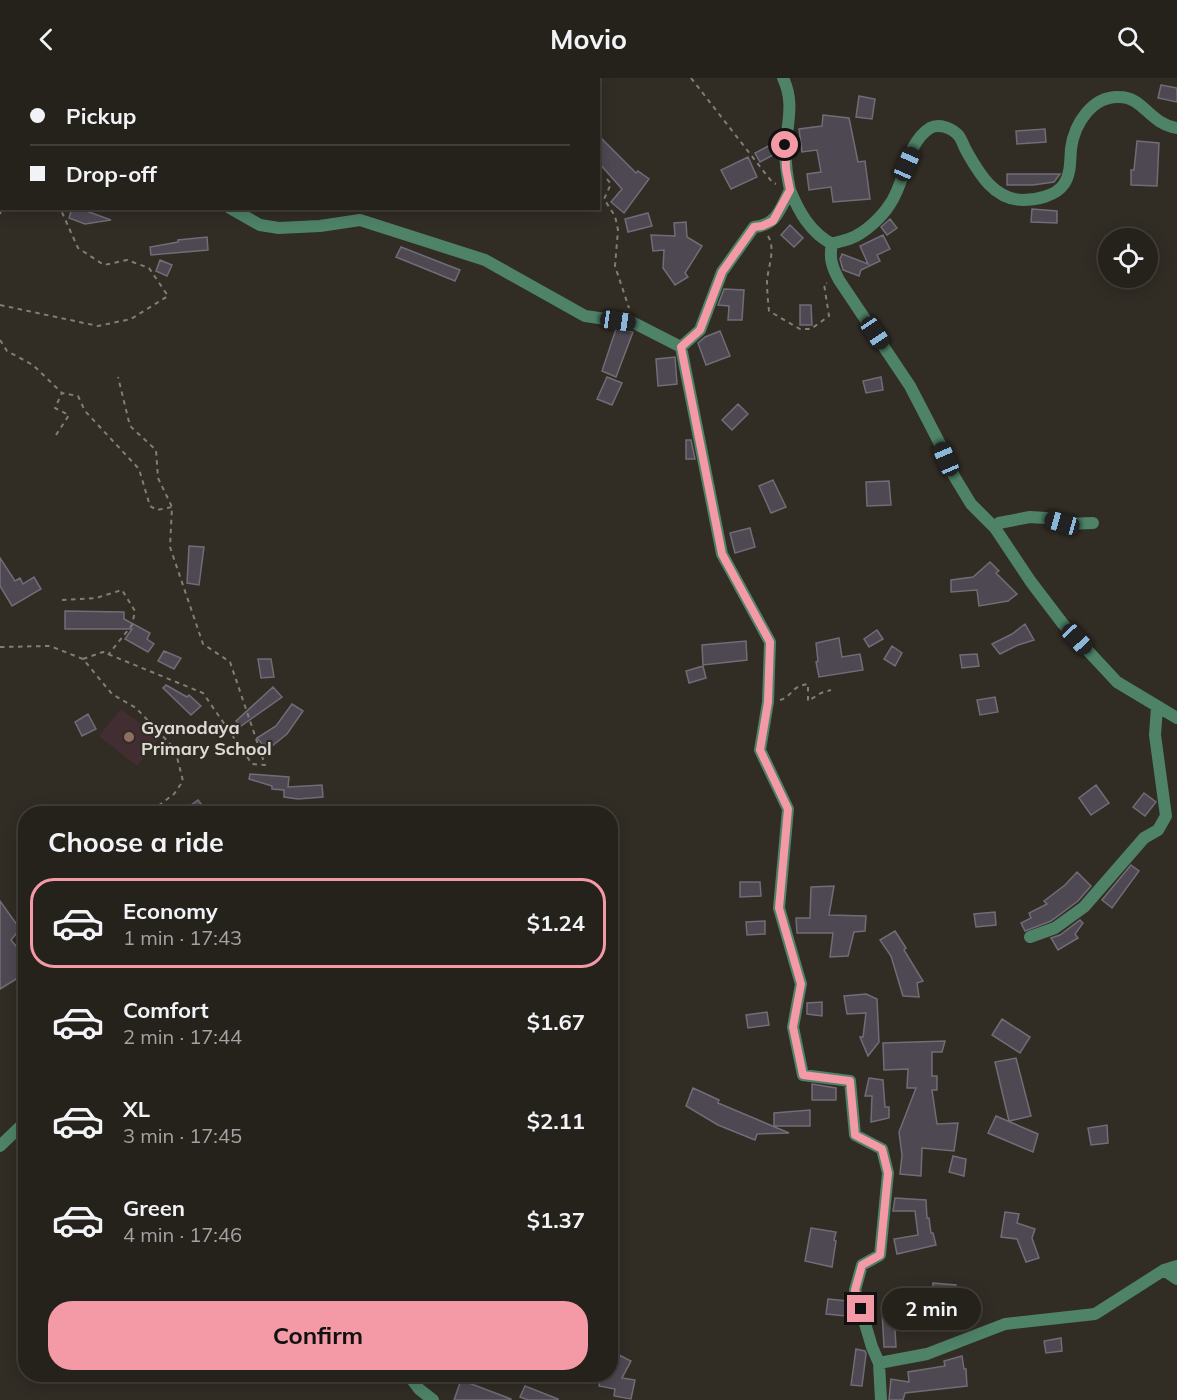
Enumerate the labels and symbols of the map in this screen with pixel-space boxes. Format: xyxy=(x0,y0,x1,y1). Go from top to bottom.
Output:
route start xyxy=(771,131,798,158)
car xyxy=(891,144,923,184)
car xyxy=(599,310,637,332)
car xyxy=(857,313,893,353)
car xyxy=(931,439,961,479)
car xyxy=(1042,509,1082,537)
car xyxy=(1058,620,1096,658)
place label: Gyanodaya Primary School xyxy=(141,716,272,760)
marker: Gyanodaya Primary School xyxy=(122,730,136,744)
callout: 2 min xyxy=(882,1288,981,1330)
route end xyxy=(847,1295,874,1322)

